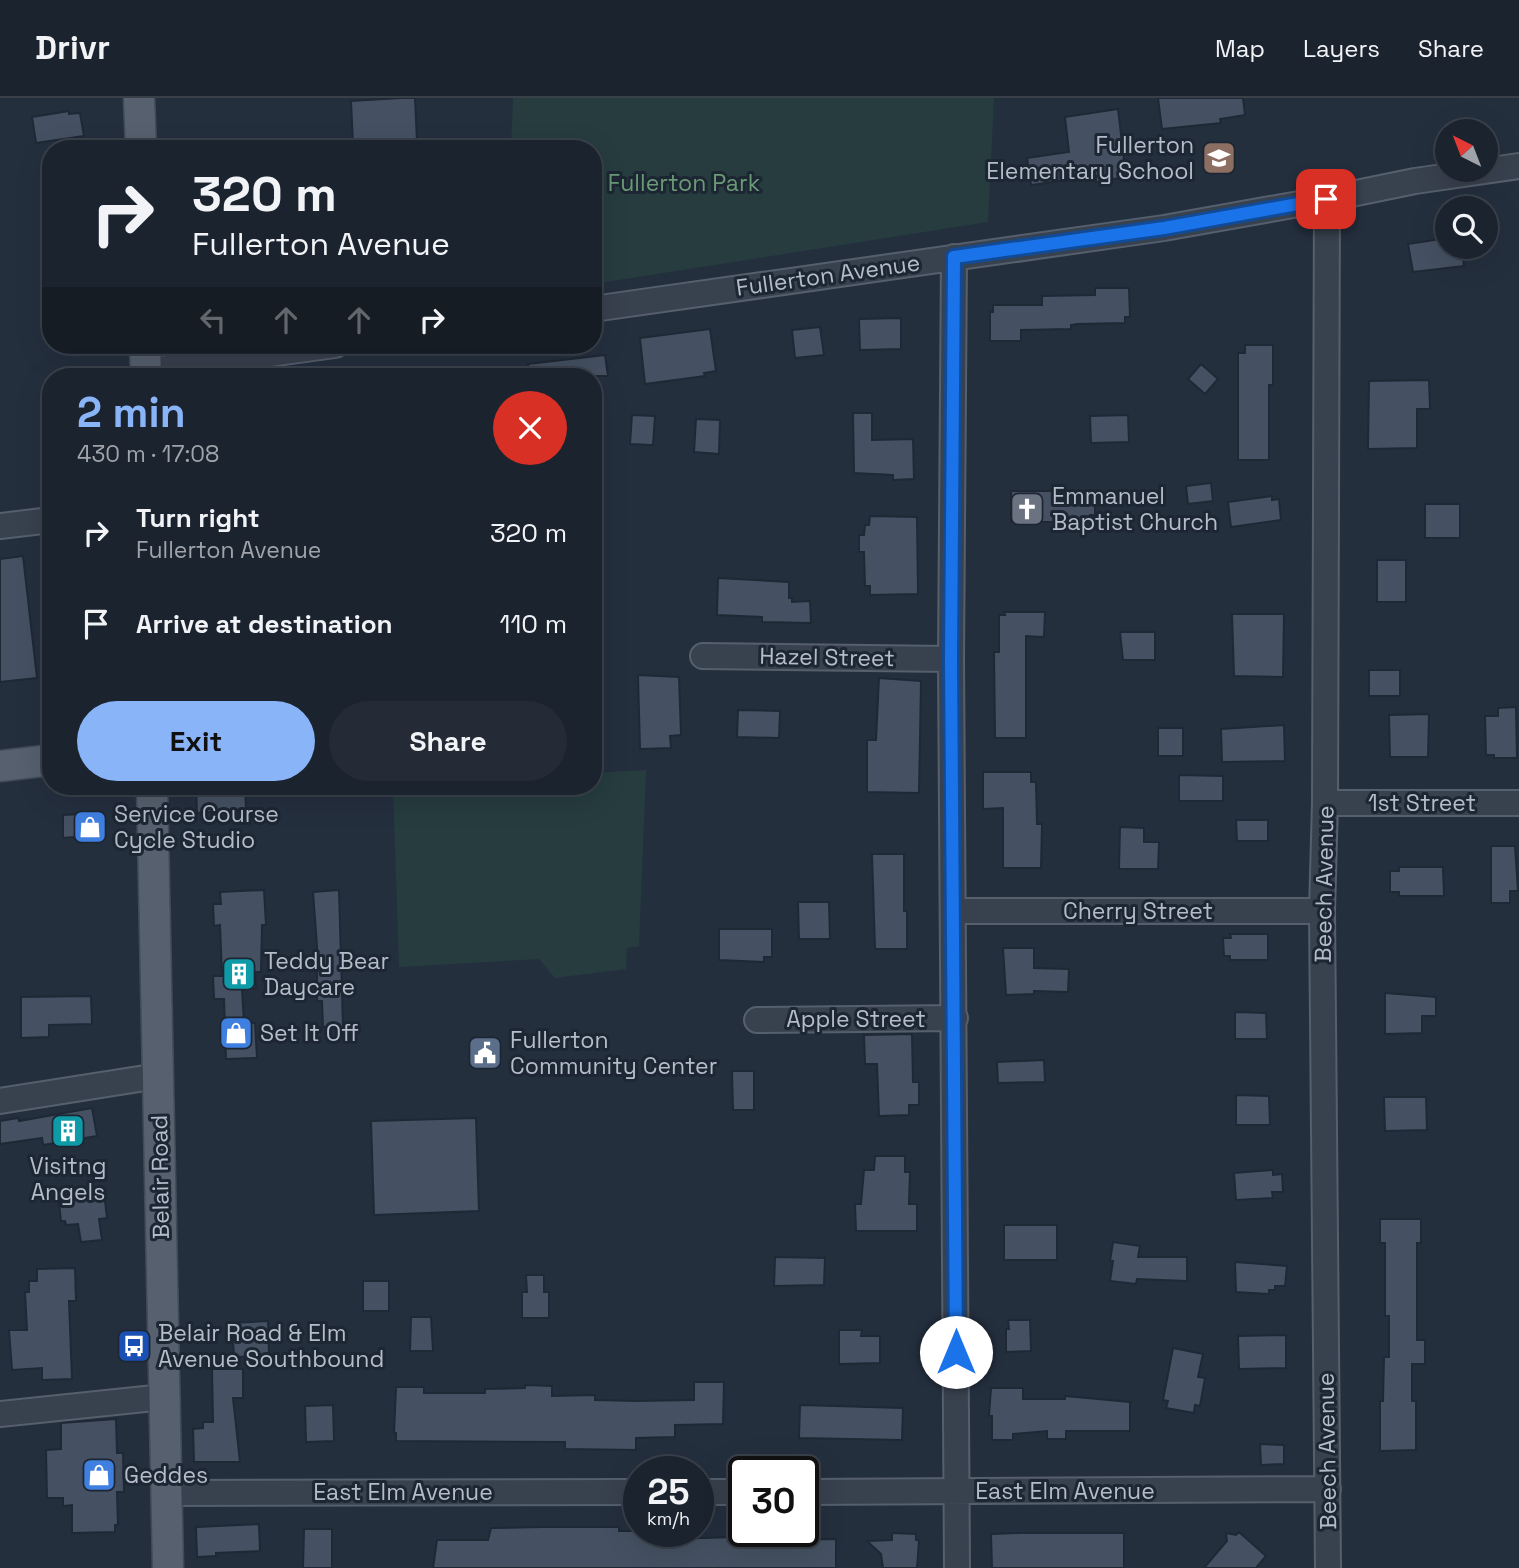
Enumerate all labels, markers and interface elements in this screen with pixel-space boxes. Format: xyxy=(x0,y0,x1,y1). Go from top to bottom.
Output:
text: Drivr xyxy=(35,27,110,69)
text: Map xyxy=(1215,33,1265,64)
text: Layers xyxy=(1303,33,1380,64)
text: Share xyxy=(1418,33,1484,64)
north arrow xyxy=(1435,119,1498,182)
map controls xyxy=(1435,119,1498,259)
place label: Fullerton Elementary School xyxy=(986,130,1194,186)
school or university icon: Fullerton Elementary School xyxy=(1200,139,1238,177)
text: 320 m xyxy=(192,163,337,225)
icon: right xyxy=(77,168,168,259)
park label: Fullerton Park xyxy=(608,168,760,198)
pin xyxy=(1296,169,1356,229)
icon: arrive xyxy=(1307,180,1345,218)
button: search xyxy=(1435,196,1498,259)
text: Fullerton Avenue xyxy=(192,224,450,264)
street label: Fullerton Avenue xyxy=(734,247,922,303)
icon: left xyxy=(194,301,232,339)
icon: ahead xyxy=(267,301,305,339)
icon: ahead xyxy=(340,301,378,339)
icon: right xyxy=(413,301,451,339)
text: 2 min xyxy=(77,386,186,439)
button: close xyxy=(493,391,567,465)
text: 430 m · 17:08 xyxy=(77,439,219,469)
place label: Emmanuel Baptist Church xyxy=(1052,481,1218,537)
church icon: Emmanuel Baptist Church xyxy=(1008,490,1046,528)
text: Turn right xyxy=(136,501,260,535)
icon: right xyxy=(77,514,115,552)
text: 320 m xyxy=(490,516,567,550)
text: Fullerton Avenue xyxy=(136,535,321,565)
icon: arrive xyxy=(77,605,115,643)
text: Arrive at destination xyxy=(136,607,393,641)
text: 110 m xyxy=(500,607,567,641)
street label: Hazel Street xyxy=(759,641,895,673)
button: Exit xyxy=(77,701,315,781)
button: Share xyxy=(329,701,567,781)
street label: 1st Street xyxy=(1368,788,1476,818)
place label: Service Course Cycle Studio xyxy=(114,799,279,855)
street label: Beech Avenue xyxy=(1308,805,1340,963)
shop icon: Service Course Cycle Studio xyxy=(71,808,109,846)
street label: Cherry Street xyxy=(1063,896,1213,926)
place label: Teddy Bear Daycare xyxy=(264,946,389,1002)
building icon: Teddy Bear Daycare xyxy=(220,955,258,993)
street label: Apple Street xyxy=(786,1004,926,1034)
shop icon: Set It Off xyxy=(217,1014,255,1052)
place label: Set It Off xyxy=(260,1018,359,1048)
place label: Fullerton Community Center xyxy=(510,1025,717,1081)
public building icon: Fullerton Community Center xyxy=(466,1034,504,1072)
building icon: Visitng Angels xyxy=(49,1112,87,1150)
street label: Belair Road xyxy=(144,1115,176,1239)
place label: Visitng Angels xyxy=(29,1151,107,1207)
position arrow xyxy=(919,1315,993,1389)
place label: Belair Road & Elm Avenue Southbound xyxy=(158,1318,384,1374)
bus stop icon: Belair Road & Elm Avenue Southbound xyxy=(115,1327,153,1365)
street label: Beech Avenue xyxy=(1311,1372,1343,1530)
shop icon: Geddes xyxy=(80,1456,118,1494)
speed limit sign: 30 xyxy=(728,1456,819,1547)
place label: Geddes xyxy=(124,1460,208,1490)
text: 25 xyxy=(648,1470,689,1514)
street label: East Elm Avenue xyxy=(975,1476,1155,1506)
street label: East Elm Avenue xyxy=(313,1477,493,1507)
text: km/h xyxy=(647,1507,690,1530)

